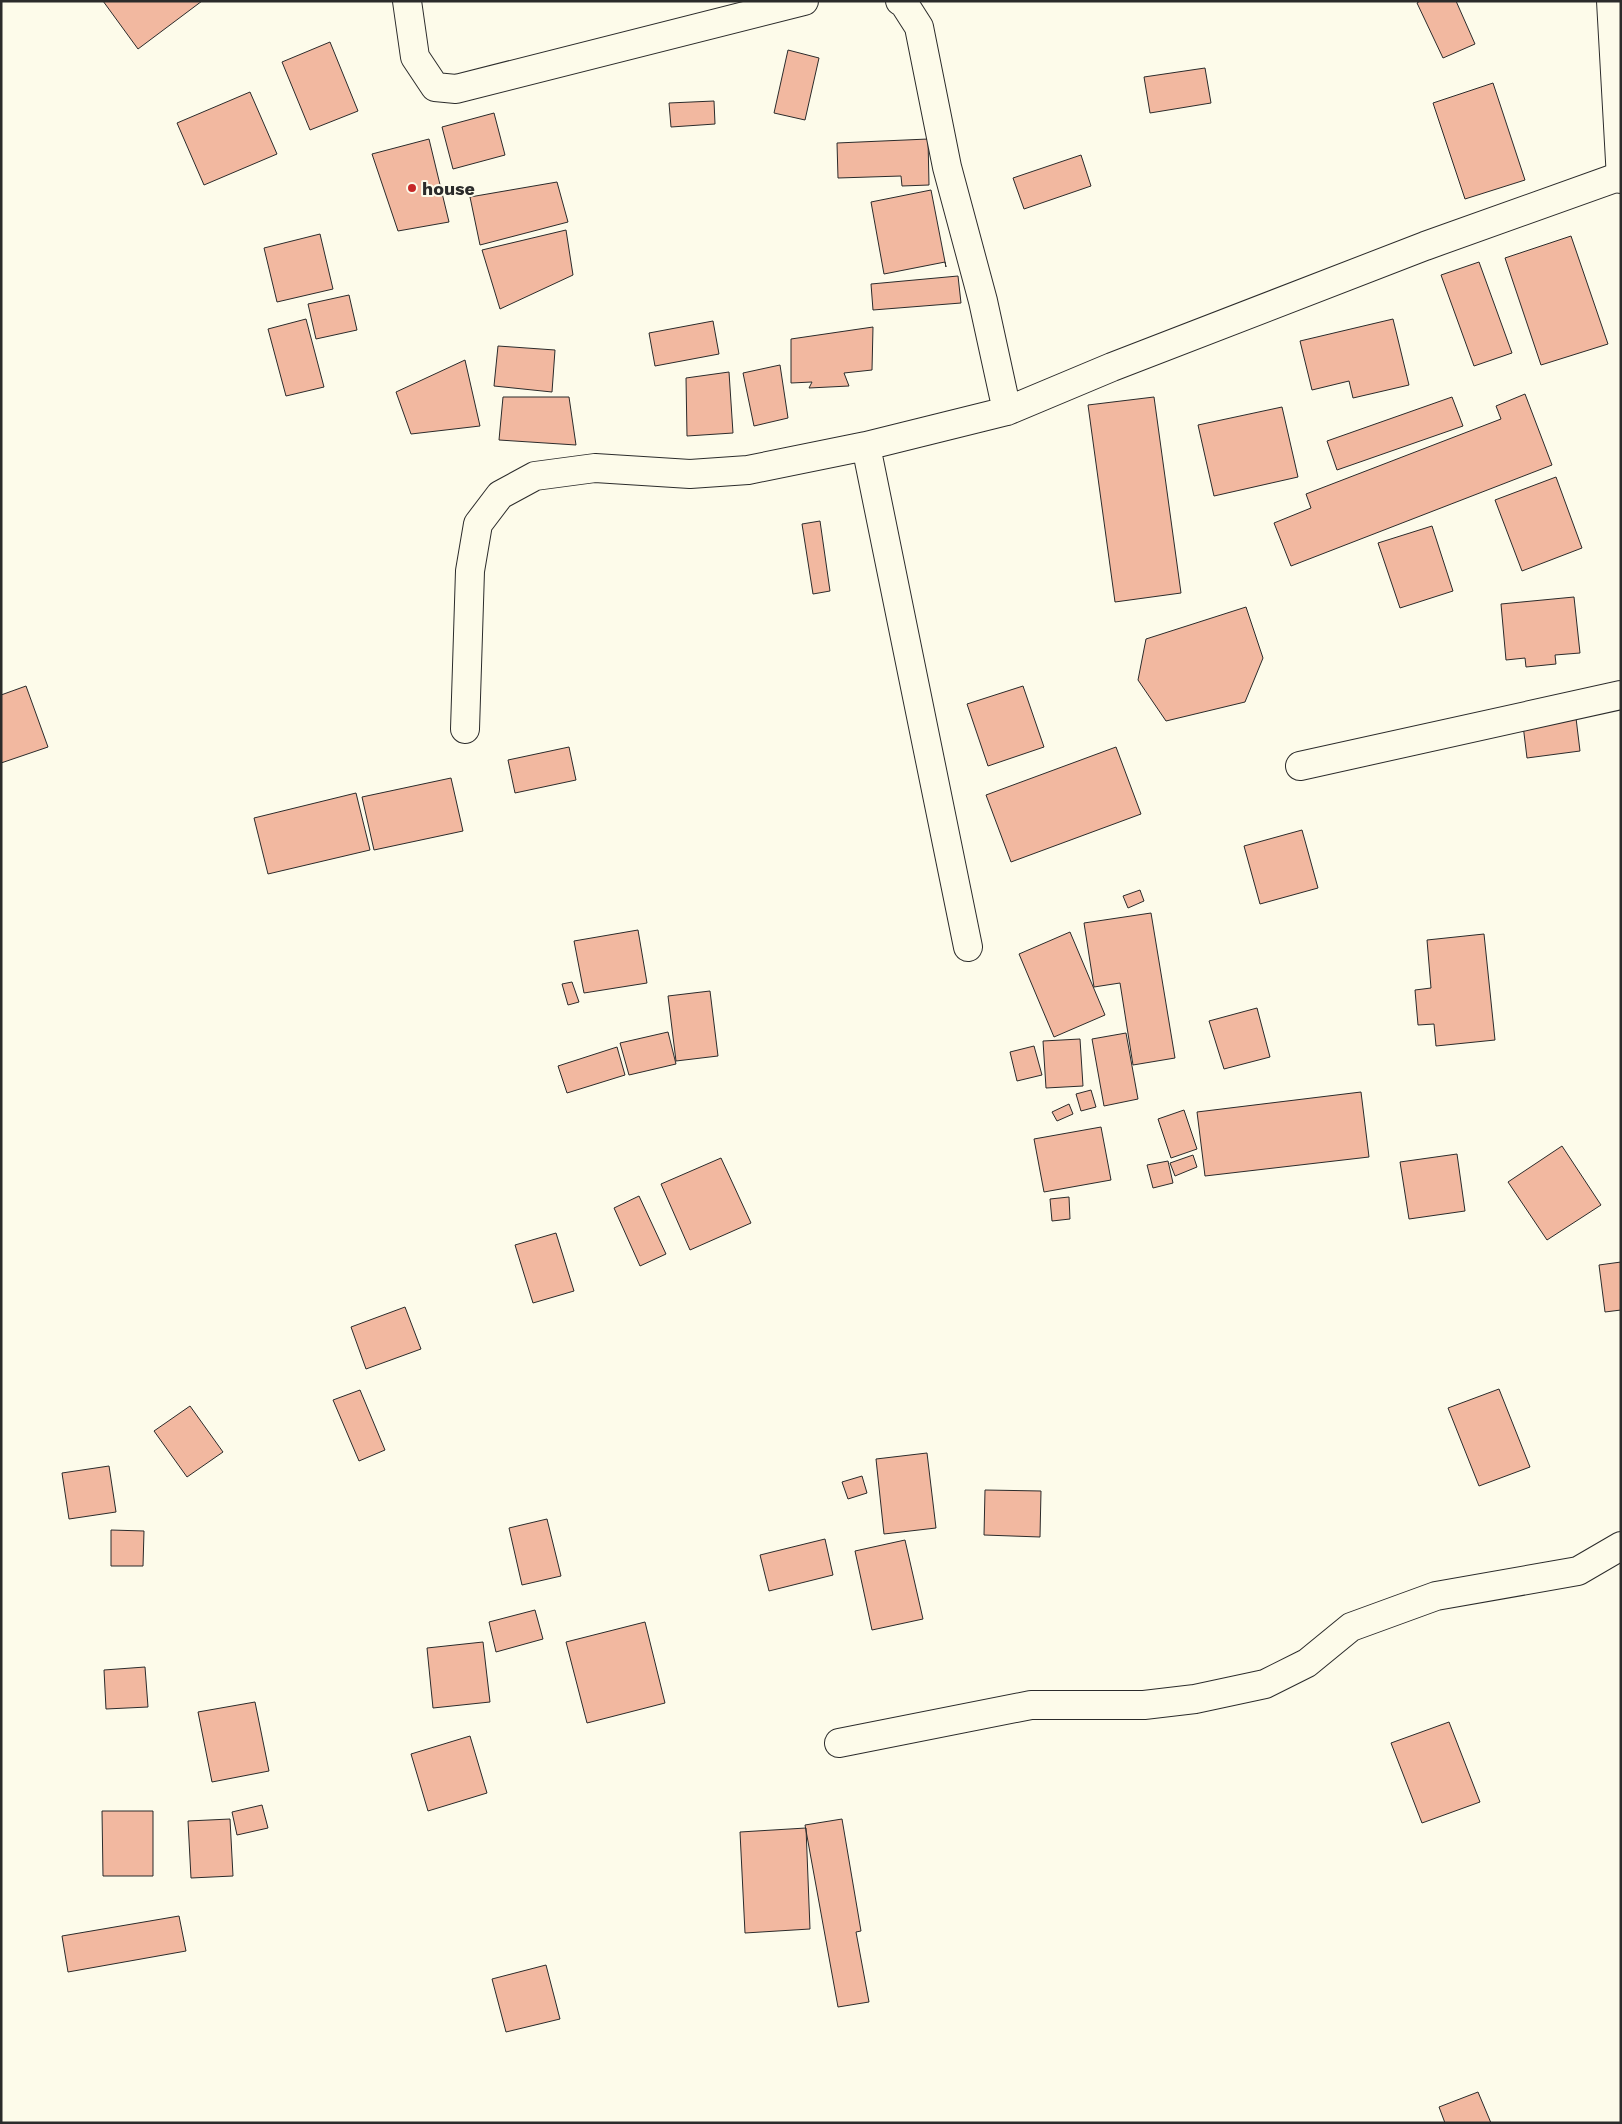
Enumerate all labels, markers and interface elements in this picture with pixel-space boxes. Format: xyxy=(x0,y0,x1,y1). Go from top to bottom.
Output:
place label: house xyxy=(422,178,475,199)
marker: house xyxy=(406,182,418,194)

